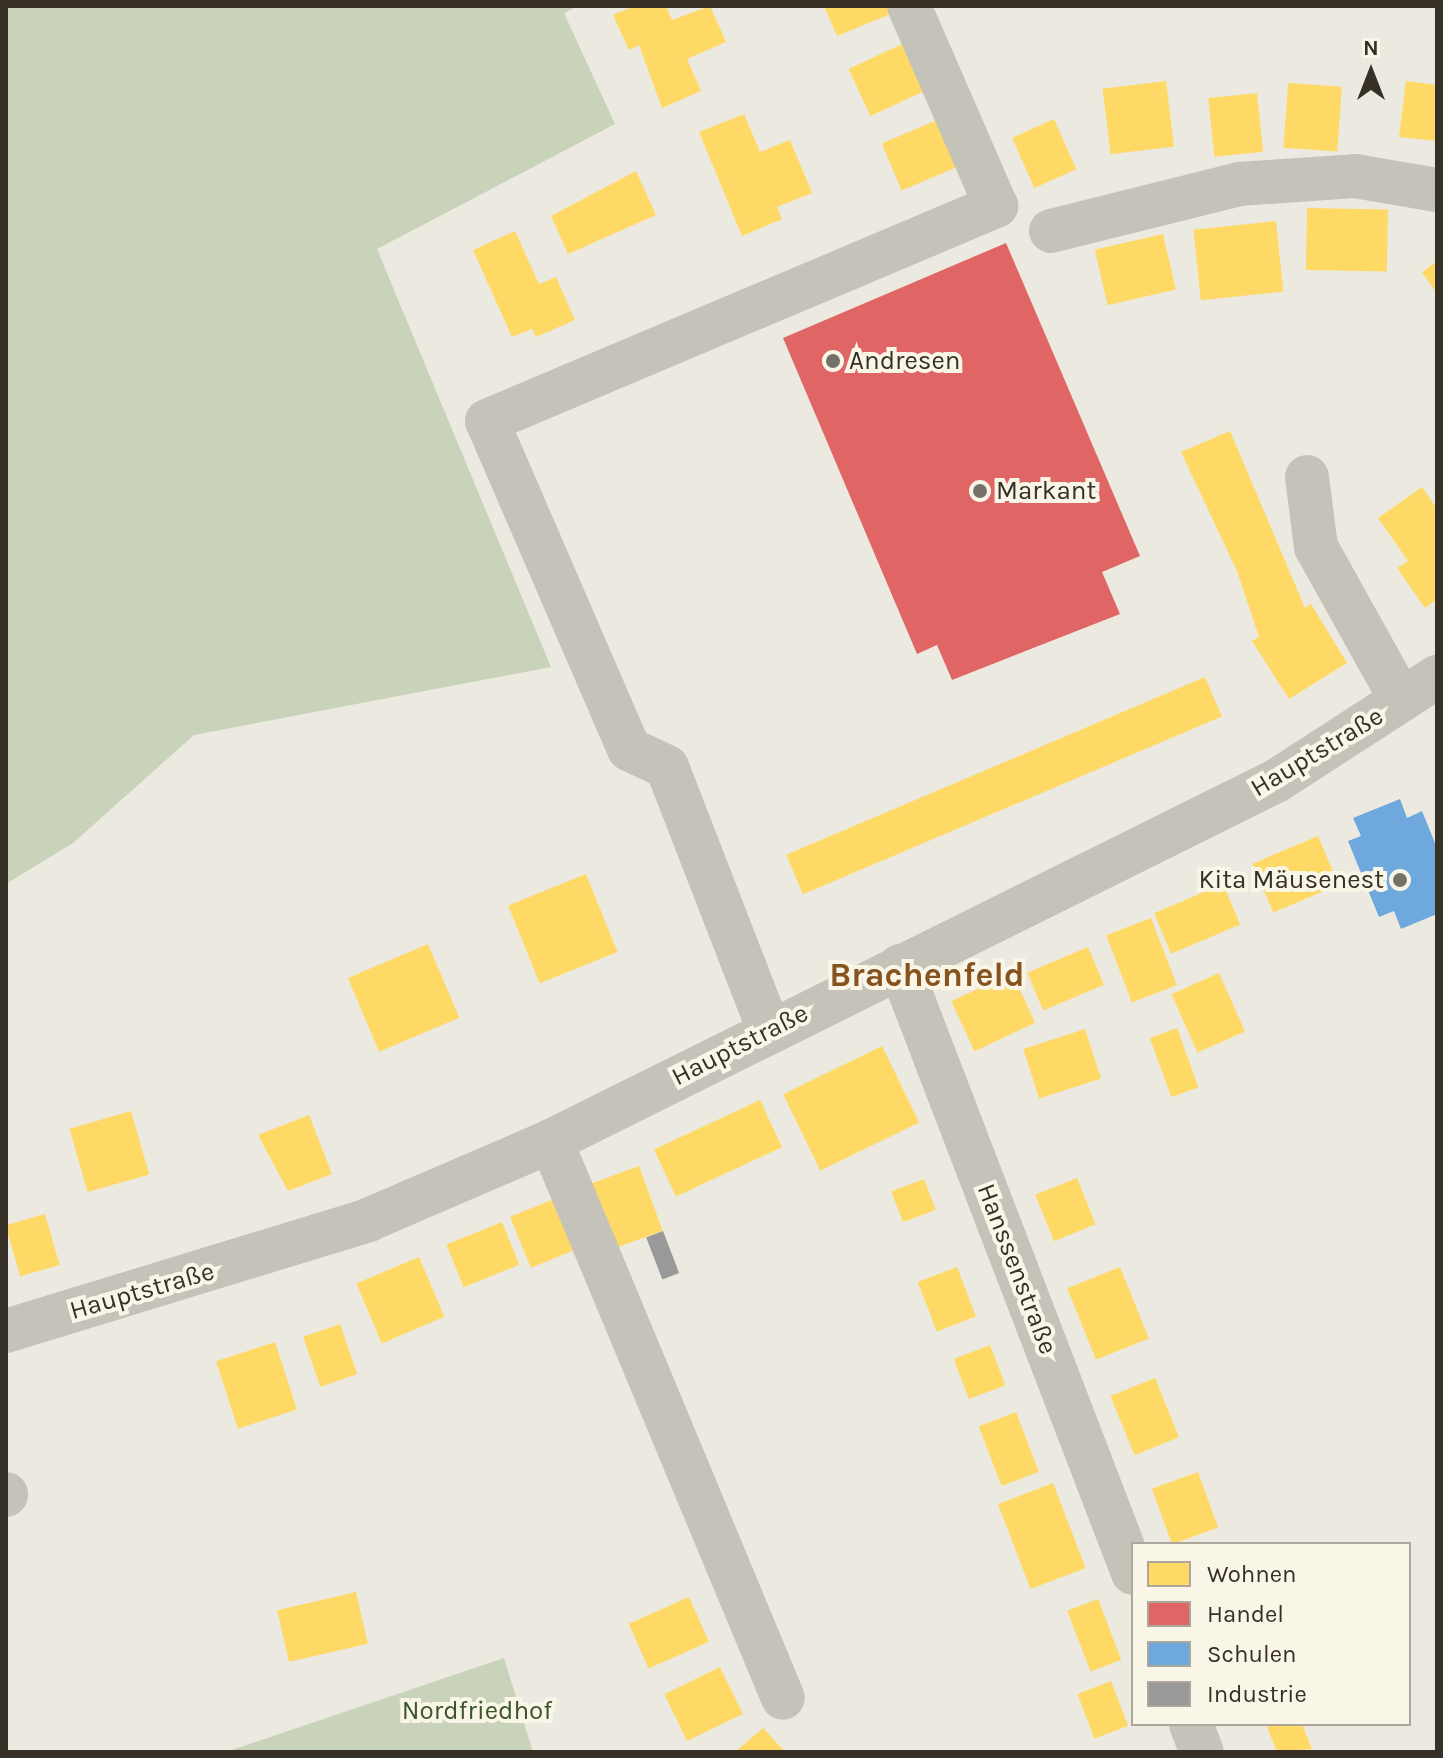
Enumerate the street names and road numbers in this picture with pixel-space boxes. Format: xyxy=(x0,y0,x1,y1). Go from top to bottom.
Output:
street label: Hauptstraße xyxy=(1245,700,1389,804)
street label: Hauptstraße xyxy=(667,997,813,1093)
street label: Hanssenstraße xyxy=(970,1179,1064,1359)
street label: Hauptstraße xyxy=(66,1255,218,1327)

